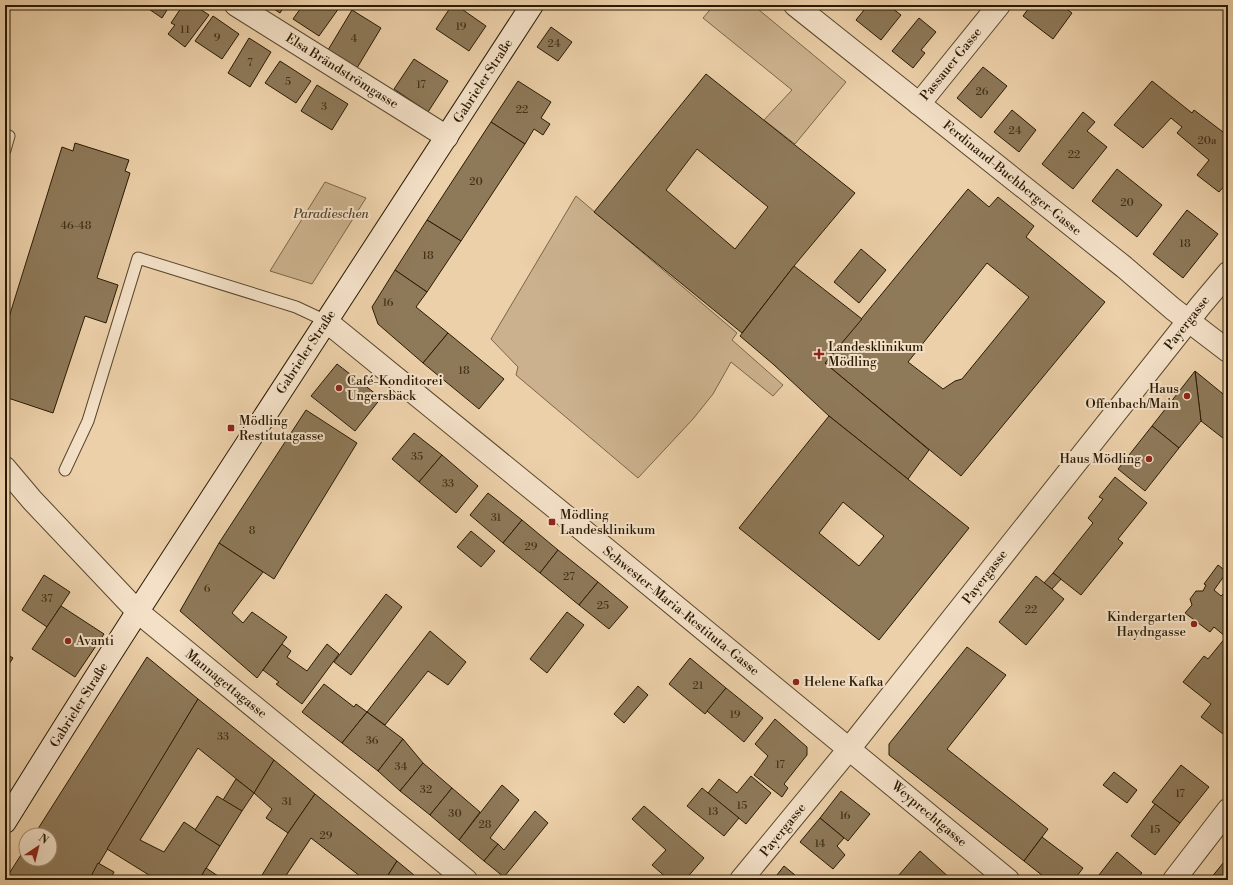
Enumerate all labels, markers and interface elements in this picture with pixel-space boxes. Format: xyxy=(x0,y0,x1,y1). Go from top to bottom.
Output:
house number: 19 xyxy=(455,20,467,34)
house number: 11 xyxy=(180,23,190,37)
street label: Passauer Gasse xyxy=(917,24,986,104)
street label: Elsa Brändströmgasse xyxy=(283,30,402,112)
house number: 9 xyxy=(214,31,221,45)
house number: 4 xyxy=(351,32,358,46)
street label: Gabrieler Straße xyxy=(450,36,516,126)
house number: 24 xyxy=(548,37,561,51)
house number: 7 xyxy=(247,56,253,70)
house number: 5 xyxy=(285,75,291,89)
house number: 17 xyxy=(416,78,426,92)
house number: 26 xyxy=(976,85,989,99)
house number: 3 xyxy=(321,100,327,114)
house number: 22 xyxy=(516,103,528,117)
street label: Ferdinand-Buchberger-Gasse xyxy=(939,117,1085,239)
house number: 24 xyxy=(1009,124,1022,138)
house number: 20a xyxy=(1197,134,1217,148)
house number: 22 xyxy=(1068,148,1080,162)
house number: 20 xyxy=(469,175,483,189)
house number: 20 xyxy=(1120,196,1134,210)
park label: Paradieschen xyxy=(292,206,370,222)
house number: 46-48 xyxy=(61,219,92,233)
house number: 18 xyxy=(1179,237,1191,251)
house number: 18 xyxy=(422,249,434,263)
street label: Payergasse xyxy=(1161,292,1213,353)
house number: 16 xyxy=(382,296,394,310)
street label: Gabrieler Straße xyxy=(273,307,339,397)
place label: Landesklinikum Mödling xyxy=(828,339,924,370)
marker: Landesklinikum Mödling xyxy=(813,348,825,360)
house number: 18 xyxy=(458,364,470,378)
place label: Café-Konditorei Ungersbäck xyxy=(347,373,443,404)
place label: Haus Offenbach/Main xyxy=(1086,381,1179,412)
marker: Café-Konditorei Ungersbäck xyxy=(334,383,344,393)
marker: Haus Offenbach/Main xyxy=(1182,391,1192,401)
place label: Mödling Restitutagasse xyxy=(239,413,324,444)
marker: Mödling Restitutagasse xyxy=(226,423,236,433)
house number: 35 xyxy=(411,450,423,464)
place label: Haus Mödling xyxy=(1059,451,1141,467)
marker: Haus Mödling xyxy=(1144,454,1154,464)
house number: 33 xyxy=(442,477,454,491)
place label: Mödling Landesklinikum xyxy=(560,507,656,538)
house number: 31 xyxy=(491,511,502,525)
marker: Mödling Landesklinikum xyxy=(547,517,557,527)
house number: 8 xyxy=(249,524,256,538)
house number: 29 xyxy=(525,540,538,554)
street label: Schwester-Maria-Restituta-Gasse xyxy=(599,543,763,679)
street label: Payergasse xyxy=(959,546,1011,607)
house number: 27 xyxy=(563,570,575,584)
house number: 6 xyxy=(204,582,211,596)
house number: 37 xyxy=(41,592,53,606)
house number: 25 xyxy=(597,599,609,613)
house number: 22 xyxy=(1025,603,1037,617)
place label: Kindergarten Haydngasse xyxy=(1107,609,1186,640)
marker: Kindergarten Haydngasse xyxy=(1189,619,1199,629)
place label: Avanti xyxy=(75,633,114,649)
marker: Avanti xyxy=(63,636,73,646)
street label: Mannagettagasse xyxy=(182,646,270,722)
street label: Gabrieler Straße xyxy=(46,659,112,750)
place label: Helene Kafka xyxy=(804,674,884,690)
marker: Helene Kafka xyxy=(791,677,801,687)
house number: 21 xyxy=(692,679,704,693)
house number: 19 xyxy=(729,708,741,722)
house number: 33 xyxy=(217,730,229,744)
house number: 36 xyxy=(366,734,379,748)
house number: 17 xyxy=(775,758,785,772)
house number: 34 xyxy=(395,760,408,774)
street label: Weyprechtgasse xyxy=(887,777,970,850)
house number: 32 xyxy=(420,783,432,797)
house number: 17 xyxy=(1175,787,1185,801)
house number: 31 xyxy=(282,795,293,809)
house number: 15 xyxy=(737,799,747,813)
street label: Payergasse xyxy=(757,800,810,860)
house number: 13 xyxy=(708,805,718,819)
house number: 30 xyxy=(448,807,462,821)
house number: 16 xyxy=(839,809,851,823)
house number: 28 xyxy=(478,818,492,832)
house number: 15 xyxy=(1150,823,1160,837)
north arrow xyxy=(18,827,58,867)
house number: 29 xyxy=(320,829,333,843)
text: N xyxy=(36,831,51,848)
house number: 14 xyxy=(815,837,826,851)

